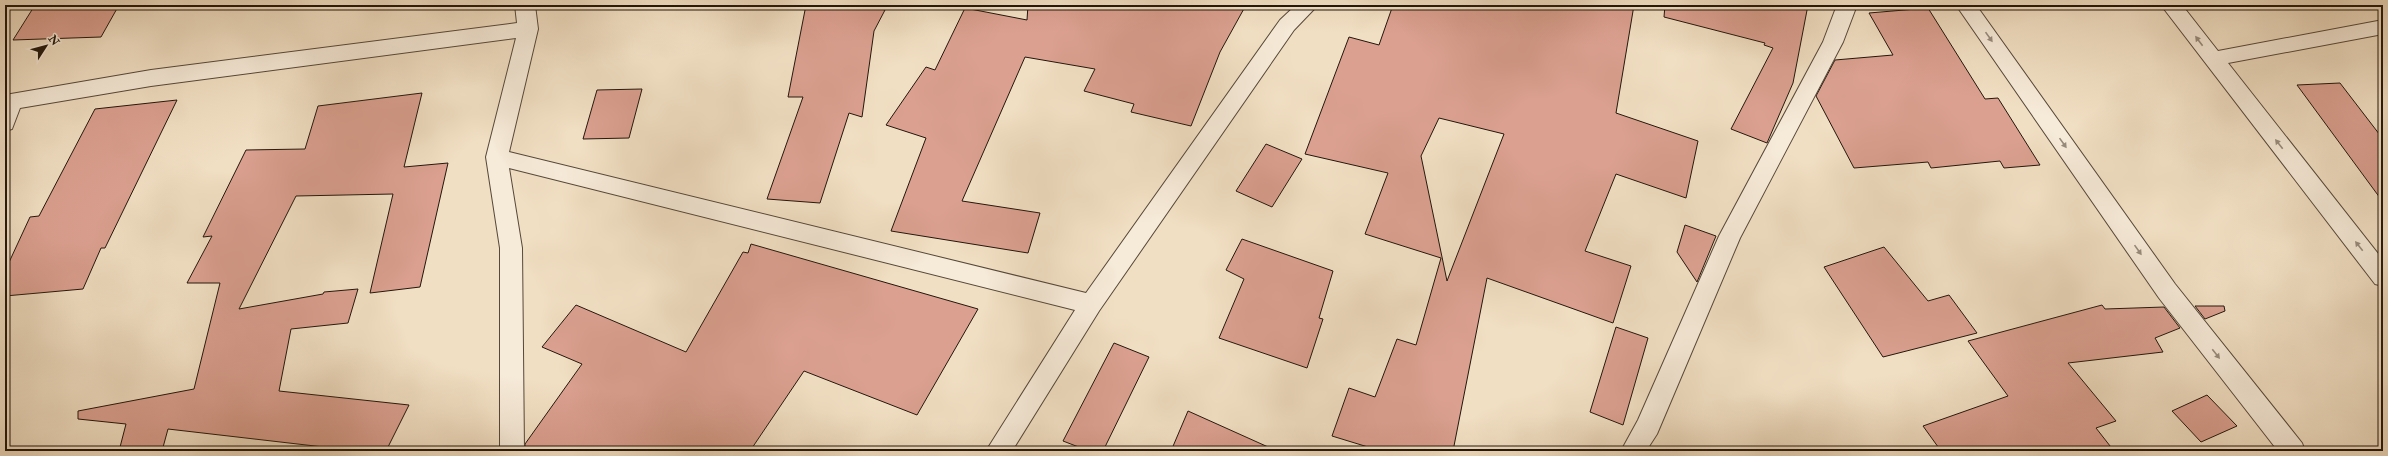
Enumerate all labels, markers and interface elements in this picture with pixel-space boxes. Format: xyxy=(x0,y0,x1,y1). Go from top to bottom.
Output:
north arrow xyxy=(26,26,66,66)
text: N xyxy=(45,32,63,49)
one-way arrow xyxy=(1985,32,1993,42)
one-way arrow xyxy=(2195,36,2203,47)
one-way arrow xyxy=(2059,138,2067,149)
one-way arrow xyxy=(2275,138,2283,149)
one-way arrow xyxy=(2355,241,2363,252)
one-way arrow xyxy=(2134,245,2142,255)
one-way arrow xyxy=(2212,348,2220,359)

